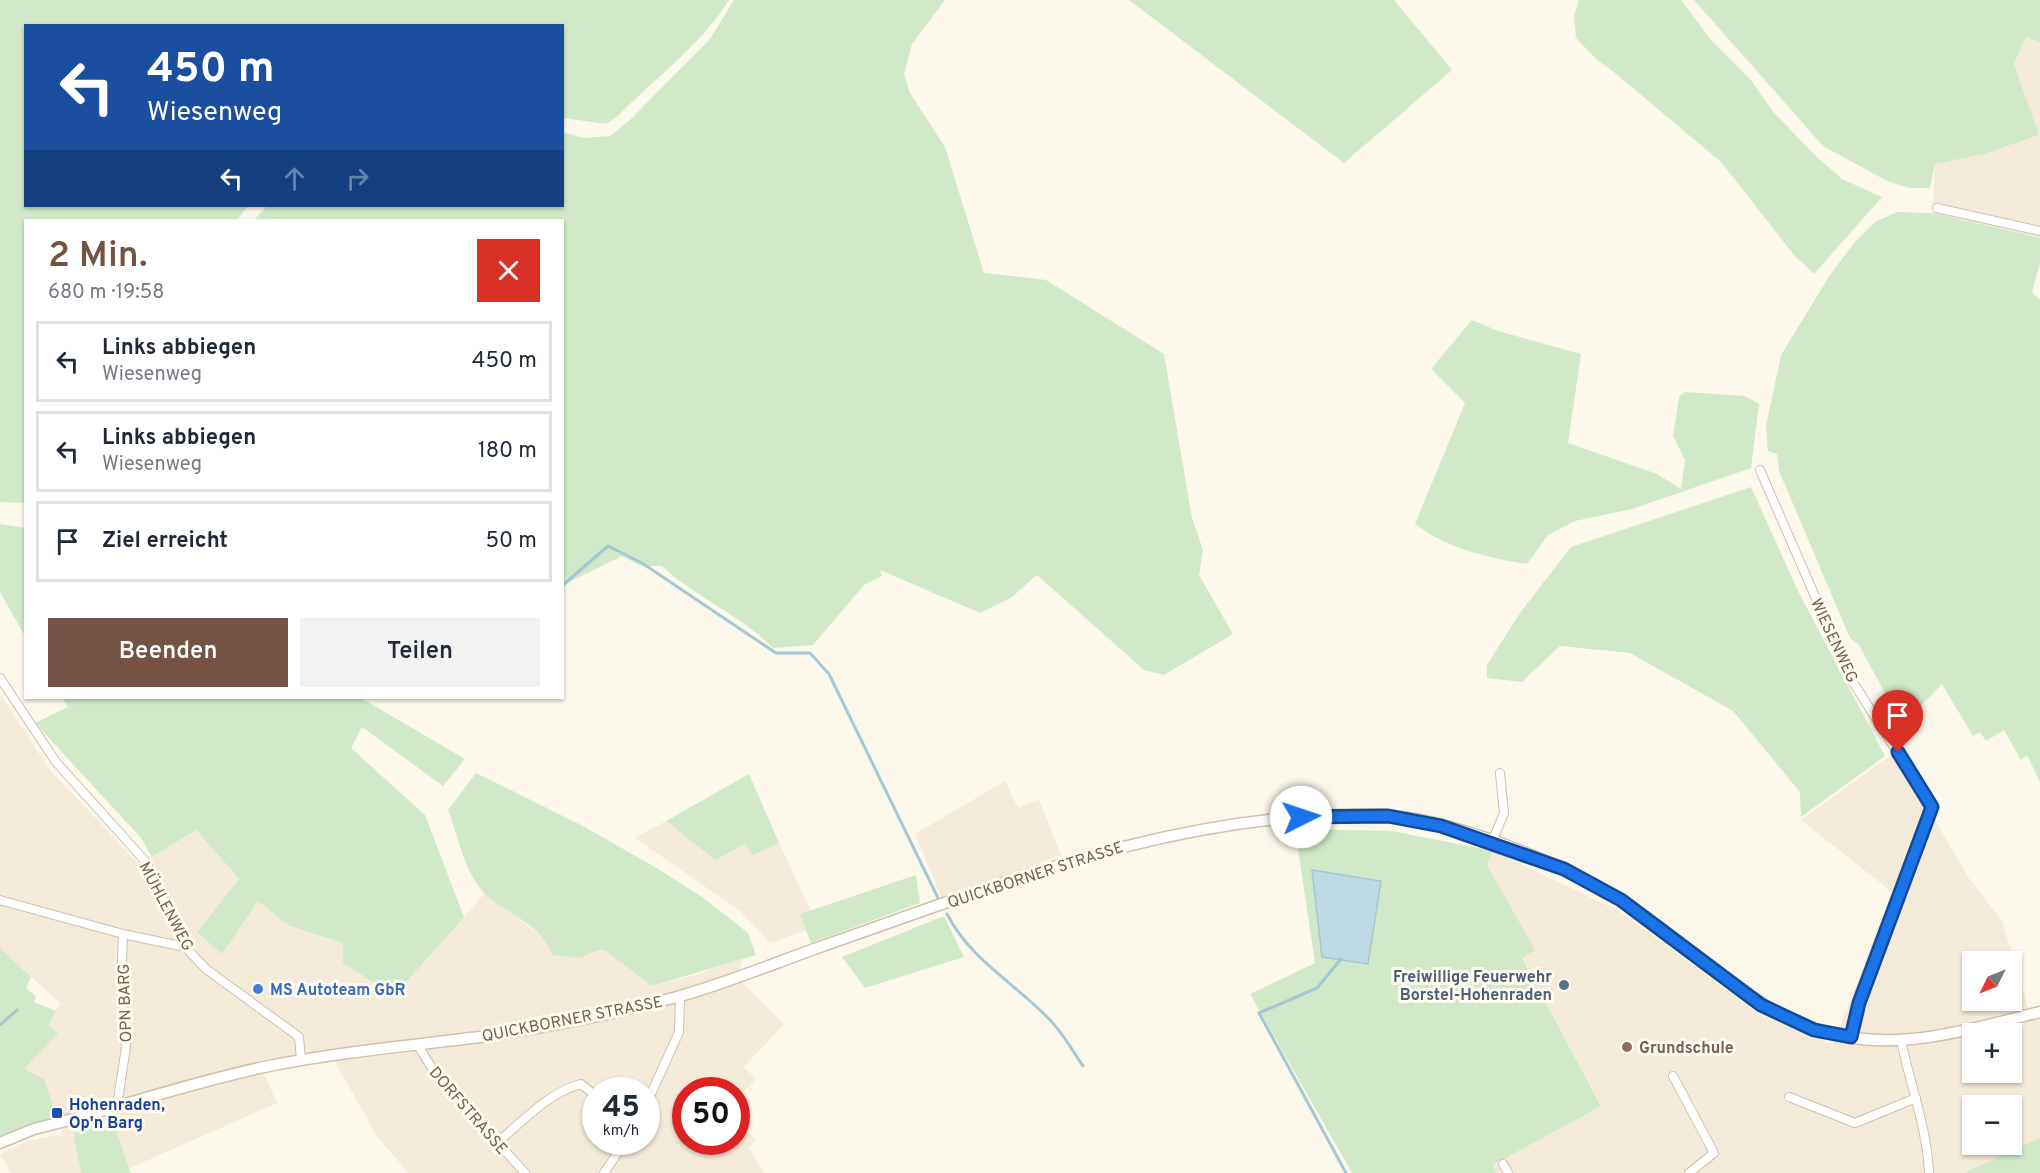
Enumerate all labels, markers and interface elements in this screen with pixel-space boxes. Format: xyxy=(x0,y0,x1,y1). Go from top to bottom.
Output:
text: 450 m xyxy=(147,44,274,97)
icon: left xyxy=(48,48,126,126)
text: Wiesenweg xyxy=(147,96,282,130)
icon: left xyxy=(215,162,248,195)
icon: ahead xyxy=(278,162,311,195)
icon: right xyxy=(341,162,374,195)
text: 2 Min. xyxy=(48,234,147,280)
button: close xyxy=(477,239,540,302)
text: 680 m · 19:58 xyxy=(48,280,164,306)
text: Links abbiegen xyxy=(102,335,256,362)
icon: left xyxy=(51,345,84,378)
text: 450 m xyxy=(472,348,537,375)
text: Wiesenweg xyxy=(102,362,202,388)
text: Links abbiegen xyxy=(102,425,256,452)
icon: left xyxy=(51,435,84,468)
text: 180 m xyxy=(478,438,537,465)
text: Wiesenweg xyxy=(102,452,202,478)
icon: arrive xyxy=(51,525,84,558)
text: Ziel erreicht xyxy=(102,528,228,555)
text: 50 m xyxy=(485,528,537,555)
street label: WIESENWEG xyxy=(1805,595,1861,686)
button: Beenden xyxy=(48,618,288,687)
button: Teilen xyxy=(300,618,540,687)
pin xyxy=(1872,690,1923,752)
icon: arrive xyxy=(1881,699,1914,732)
position arrow xyxy=(1269,785,1333,849)
street label: QUICKBORNER STRASSE xyxy=(945,838,1126,914)
street label: MÜHLENWEG xyxy=(133,858,199,955)
north arrow xyxy=(1962,951,2022,1011)
map controls xyxy=(1962,951,2022,1155)
street label: OPN BARG xyxy=(115,963,137,1043)
place label: Freiwillige Feuerwehr Borstel-Hohenraden xyxy=(1393,968,1552,1006)
marker: Freiwillige Feuerwehr Borstel-Hohenraden xyxy=(1557,978,1571,992)
place label: MS Autoteam GbR xyxy=(270,981,405,1001)
marker: MS Autoteam GbR xyxy=(251,982,265,996)
street label: QUICKBORNER STRASSE xyxy=(480,993,665,1047)
button: + xyxy=(1962,1023,2022,1083)
place label: Grundschule xyxy=(1639,1039,1734,1059)
marker: Grundschule xyxy=(1620,1040,1634,1054)
street label: DORFSTRASSE xyxy=(424,1063,511,1159)
speed limit sign: 50 xyxy=(672,1077,750,1155)
text: 45 xyxy=(602,1090,640,1127)
button: − xyxy=(1962,1095,2022,1155)
place label: Hohenraden, Op'n Barg xyxy=(69,1096,165,1134)
marker: Hohenraden, Op'n Barg xyxy=(50,1106,64,1120)
text: km/h xyxy=(603,1122,639,1141)

